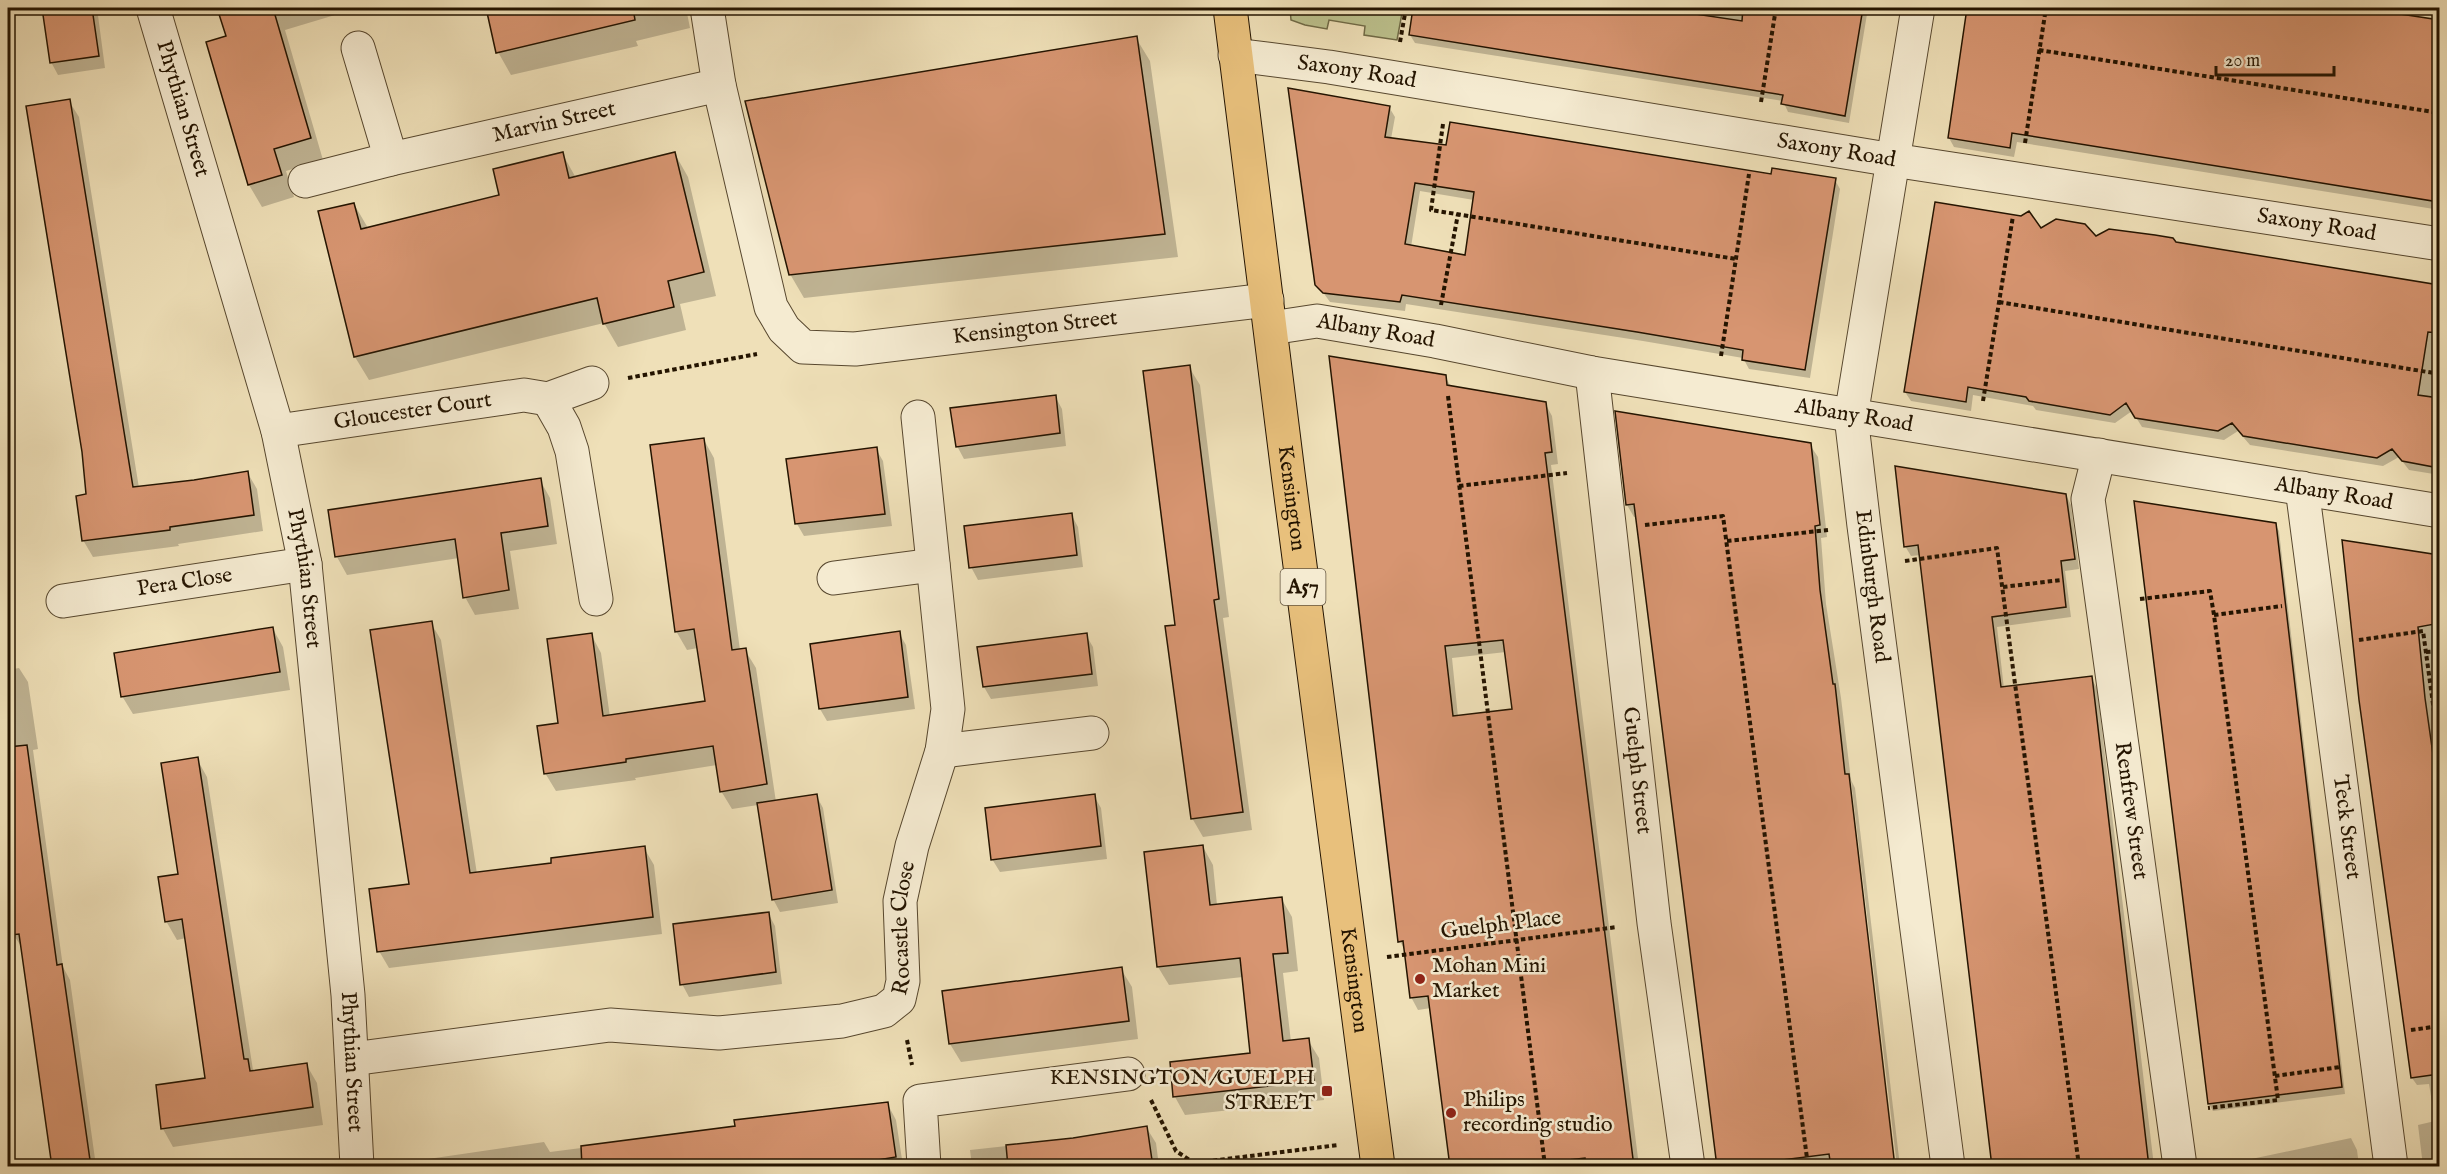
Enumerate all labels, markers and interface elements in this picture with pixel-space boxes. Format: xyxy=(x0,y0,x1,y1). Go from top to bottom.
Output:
street label: Phythian Street xyxy=(149,37,216,181)
scale bar xyxy=(2216,39,2334,77)
street label: Saxony Road xyxy=(1296,49,1419,95)
text: 20 m xyxy=(2225,50,2260,73)
street label: Marvin Street xyxy=(490,95,619,150)
street label: Saxony Road xyxy=(1775,127,1898,174)
street label: Saxony Road xyxy=(2255,202,2378,248)
street label: Kensington Street xyxy=(951,304,1119,351)
street label: Albany Road xyxy=(1314,307,1437,355)
street label: Gloucester Court xyxy=(332,386,494,437)
street label: Albany Road xyxy=(1792,392,1915,439)
street label: Kensington xyxy=(1271,444,1312,553)
street label: Albany Road xyxy=(2272,470,2395,517)
street label: Phythian Street xyxy=(280,506,327,650)
street label: Edinburgh Road xyxy=(1848,508,1896,665)
street label: Pera Close xyxy=(135,561,234,604)
road number: A57 xyxy=(1280,569,1326,605)
street label: Guelph Street xyxy=(1616,705,1658,836)
street label: Renfrew Street xyxy=(2108,740,2154,882)
street label: Teck Street xyxy=(2326,773,2367,881)
street label: Rocastle Close xyxy=(886,858,922,998)
street label: Guelph Place xyxy=(1439,904,1563,946)
street label: Kensington xyxy=(1333,926,1375,1035)
place label: Mohan Mini Market xyxy=(1432,952,1546,1005)
marker: Mohan Mini Market xyxy=(1413,972,1427,986)
street label: Phythian Street xyxy=(334,991,369,1134)
place label: KENSINGTON/GUELPH STREET xyxy=(1049,1064,1315,1117)
marker: KENSINGTON/GUELPH STREET xyxy=(1320,1084,1334,1098)
place label: Philips recording studio xyxy=(1463,1086,1613,1139)
marker: Philips recording studio xyxy=(1444,1106,1458,1120)

